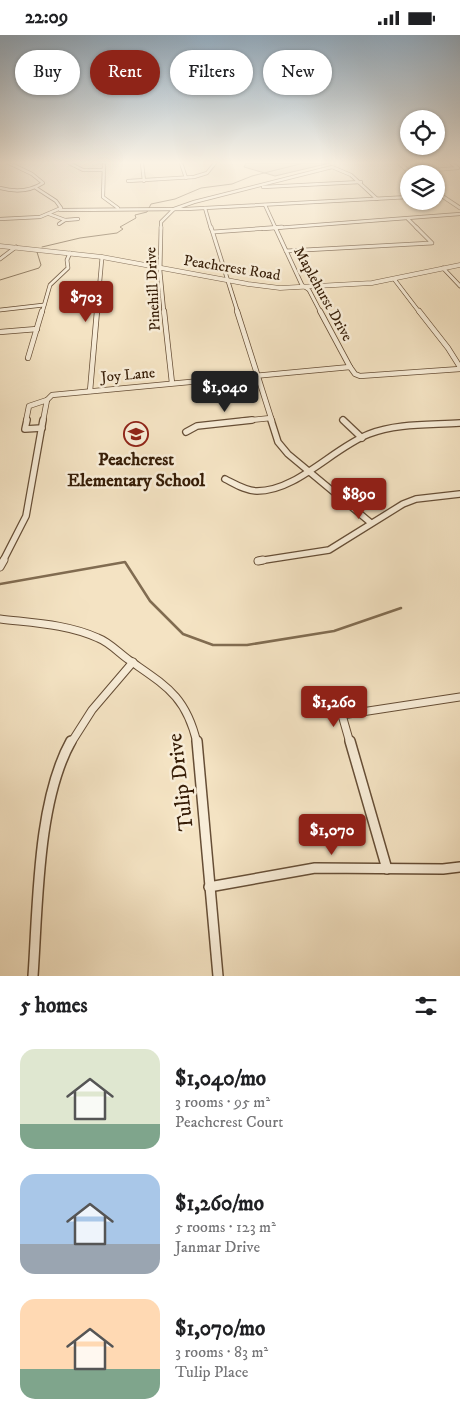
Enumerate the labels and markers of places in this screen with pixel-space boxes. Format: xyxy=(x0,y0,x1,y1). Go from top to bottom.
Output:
pin: $703 xyxy=(56,281,116,323)
pin: $1,040 xyxy=(184,371,266,413)
school or university icon: Peachcrest Elementary School xyxy=(123,421,149,447)
place label: Peachcrest Elementary School xyxy=(67,449,205,492)
pin: $890 xyxy=(329,477,389,520)
pin: $1,260 xyxy=(293,685,375,728)
pin: $1,070 xyxy=(291,813,373,856)

